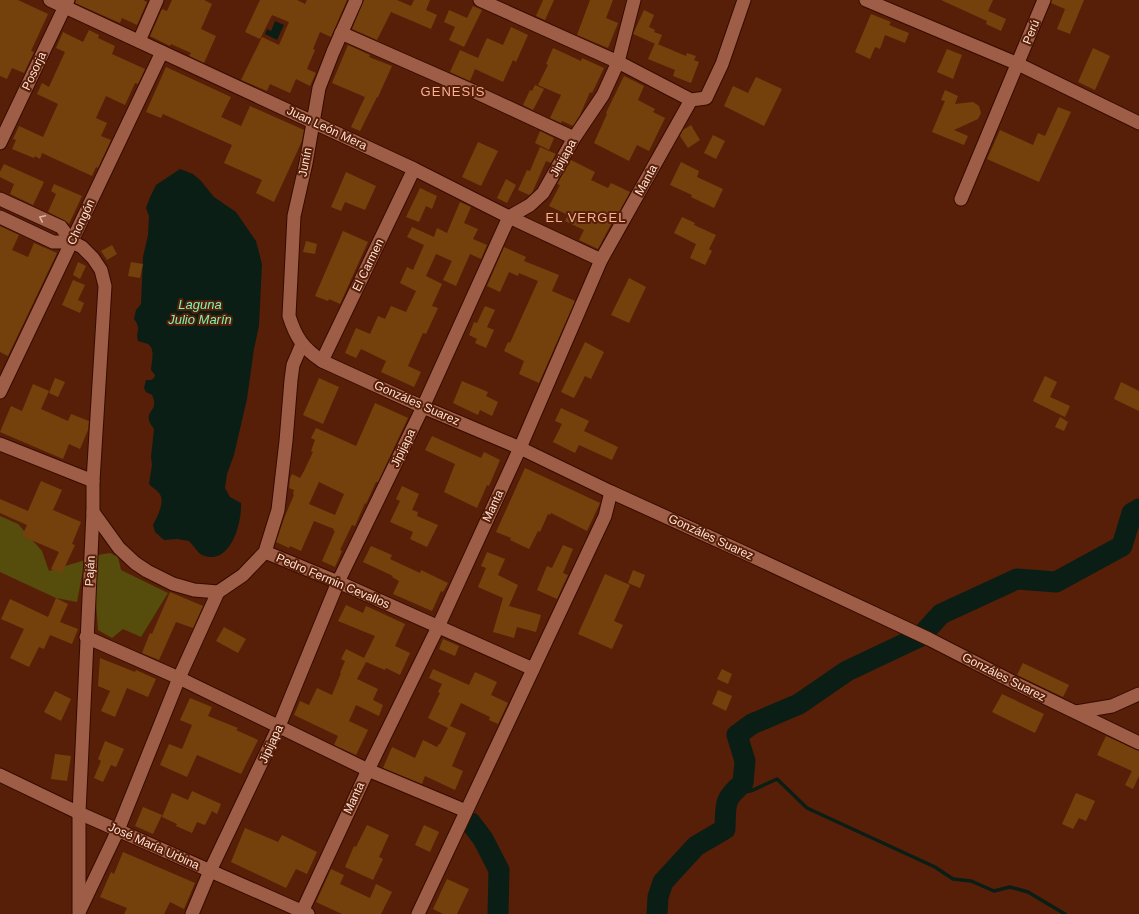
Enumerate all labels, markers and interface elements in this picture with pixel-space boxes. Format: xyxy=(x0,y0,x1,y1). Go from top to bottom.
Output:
street label: Perú xyxy=(1020,18,1042,46)
street label: Posorja xyxy=(19,49,49,92)
district label: GENESIS xyxy=(421,84,485,99)
street label: Juan León Mera xyxy=(285,103,370,153)
street label: Jipijapa xyxy=(547,137,579,179)
street label: Junín xyxy=(295,146,315,178)
street label: Manta xyxy=(632,162,660,198)
street label: Chongón xyxy=(64,197,98,247)
district label: EL VERGEL xyxy=(546,210,626,225)
one-way arrow xyxy=(39,215,46,223)
street label: El Carmen xyxy=(349,236,387,294)
water label: Laguna Julio Marín xyxy=(167,297,232,327)
street label: Gonzáles Suarez xyxy=(372,378,462,428)
street label: Jipijapa xyxy=(388,426,418,469)
street label: Manta xyxy=(480,488,507,524)
street label: Gonzáles Suarez xyxy=(666,511,756,563)
street label: Pedro Fermin Cevallos xyxy=(274,551,392,611)
street label: Paján xyxy=(82,555,98,587)
street label: Gonzáles Suarez xyxy=(960,650,1048,704)
street label: Jipijapa xyxy=(256,722,286,765)
street label: Manta xyxy=(341,780,368,816)
street label: José María Urbina xyxy=(106,820,202,872)

